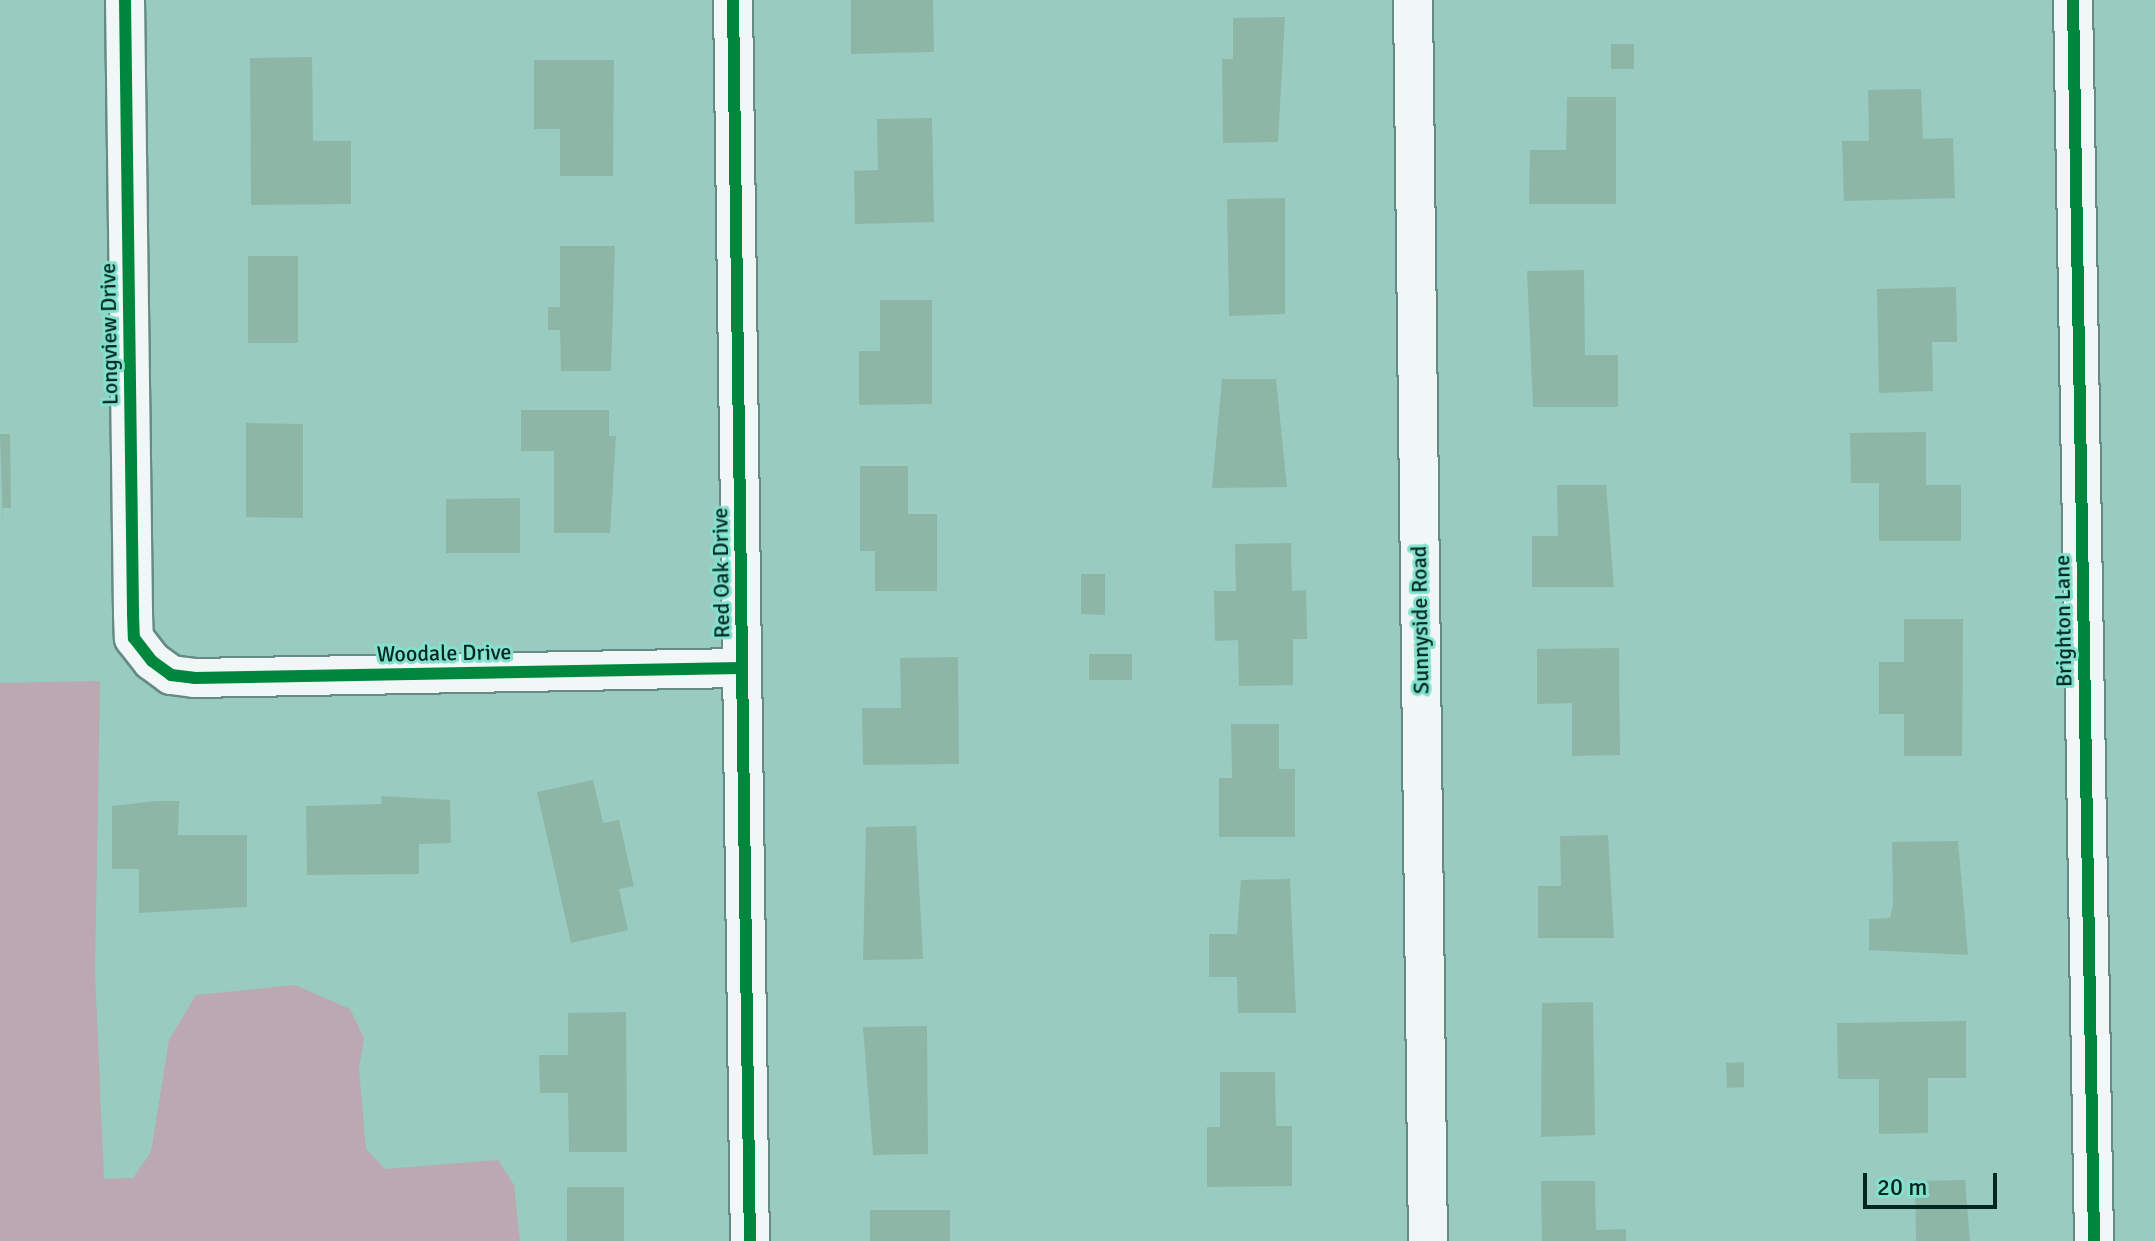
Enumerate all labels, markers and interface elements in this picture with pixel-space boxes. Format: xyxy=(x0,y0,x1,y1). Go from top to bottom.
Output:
street label: Longview Drive xyxy=(95,263,123,405)
street label: Red Oak Drive xyxy=(707,507,735,639)
street label: Sunnyside Road xyxy=(1406,546,1434,694)
street label: Brighton Lane xyxy=(2049,555,2077,687)
street label: Woodale Drive xyxy=(376,639,512,667)
scale bar xyxy=(1867,1157,2001,1207)
text: 20 m xyxy=(1877,1172,1927,1202)

